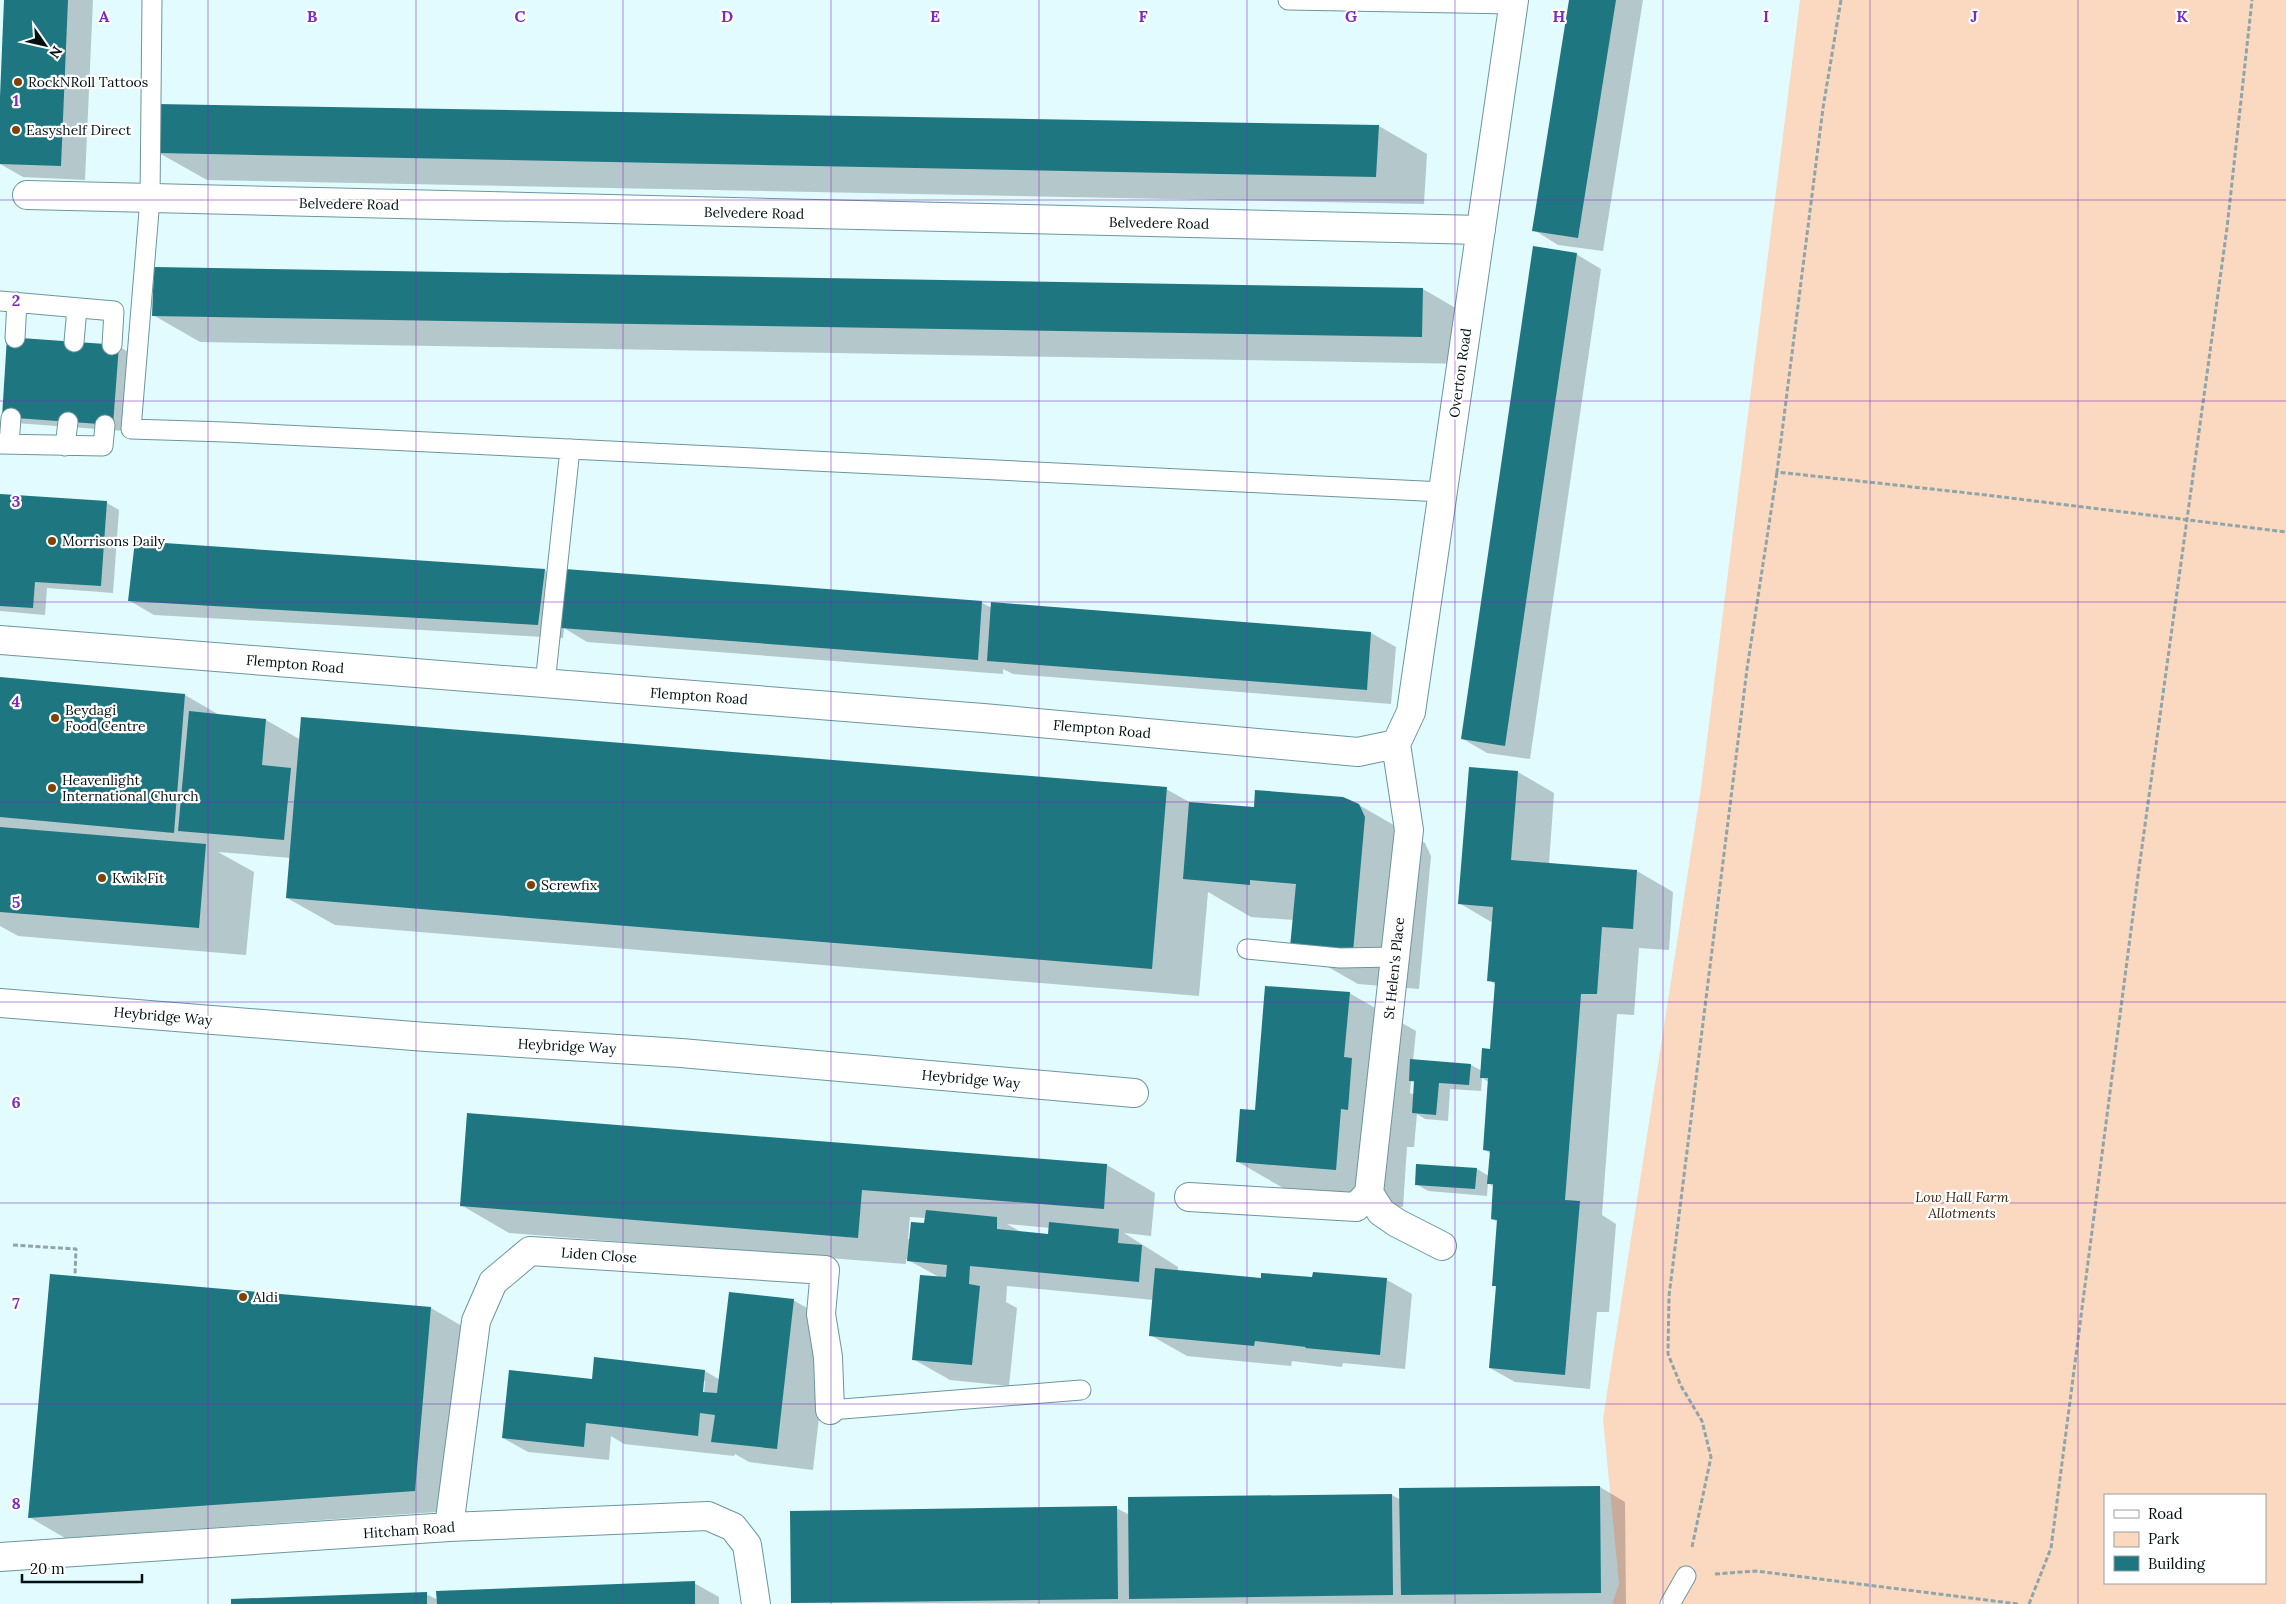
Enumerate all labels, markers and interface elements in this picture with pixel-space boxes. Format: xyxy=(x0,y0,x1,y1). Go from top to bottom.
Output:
text: A xyxy=(99,6,110,26)
text: B xyxy=(307,6,318,26)
text: C xyxy=(514,6,526,26)
text: D xyxy=(721,6,733,26)
text: E xyxy=(930,6,940,26)
text: F xyxy=(1138,6,1148,26)
text: G xyxy=(1345,6,1357,26)
text: H xyxy=(1553,6,1566,26)
text: I xyxy=(1763,6,1769,26)
text: J xyxy=(1970,6,1978,26)
text: K xyxy=(2176,6,2188,26)
north arrow xyxy=(20,20,70,70)
text: N xyxy=(45,43,66,62)
place label: RockNRoll Tattoos xyxy=(28,73,148,91)
marker: RockNRoll Tattoos xyxy=(12,76,24,88)
text: 1 xyxy=(13,90,19,110)
place label: Easyshelf Direct xyxy=(26,121,132,139)
marker: Easyshelf Direct xyxy=(10,124,22,136)
street label: Belvedere Road xyxy=(299,194,399,214)
street label: Belvedere Road xyxy=(704,203,804,223)
street label: Belvedere Road xyxy=(1109,213,1209,233)
text: 2 xyxy=(12,290,20,310)
street label: Overton Road xyxy=(1445,327,1475,419)
text: 3 xyxy=(12,491,21,511)
place label: Morrisons Daily xyxy=(62,532,166,550)
marker: Morrisons Daily xyxy=(46,535,58,547)
street label: Flempton Road xyxy=(245,651,345,677)
street label: Flempton Road xyxy=(649,684,749,708)
text: 4 xyxy=(12,691,21,711)
place label: Beydagi Food Centre xyxy=(65,701,146,735)
marker: Beydagi Food Centre xyxy=(49,712,61,724)
street label: Flempton Road xyxy=(1052,716,1152,742)
place label: Heavenlight International Church xyxy=(62,771,199,805)
marker: Heavenlight International Church xyxy=(46,782,58,794)
place label: Kwik Fit xyxy=(112,869,165,887)
marker: Kwik Fit xyxy=(96,872,108,884)
place label: Screwfix xyxy=(541,876,598,894)
marker: Screwfix xyxy=(525,879,537,891)
text: 5 xyxy=(12,892,21,912)
street label: St Helen's Place xyxy=(1380,916,1408,1020)
street label: Heybridge Way xyxy=(113,1003,214,1029)
street label: Heybridge Way xyxy=(517,1034,617,1058)
street label: Heybridge Way xyxy=(921,1066,1022,1092)
text: 6 xyxy=(11,1092,21,1112)
park label: Low Hall Farm Allotments xyxy=(1915,1188,2009,1222)
street label: Liden Close xyxy=(560,1243,638,1267)
place label: Aldi xyxy=(252,1288,278,1306)
marker: Aldi xyxy=(237,1291,249,1303)
text: 7 xyxy=(12,1293,20,1313)
text: 8 xyxy=(11,1493,21,1513)
legend xyxy=(2104,1494,2266,1584)
text: Road xyxy=(2148,1504,2183,1523)
street label: Hitcham Road xyxy=(362,1518,456,1542)
text: Park xyxy=(2148,1529,2179,1548)
scale bar xyxy=(22,1552,142,1584)
text: Building xyxy=(2148,1554,2206,1573)
text: 20 m xyxy=(30,1559,65,1578)

